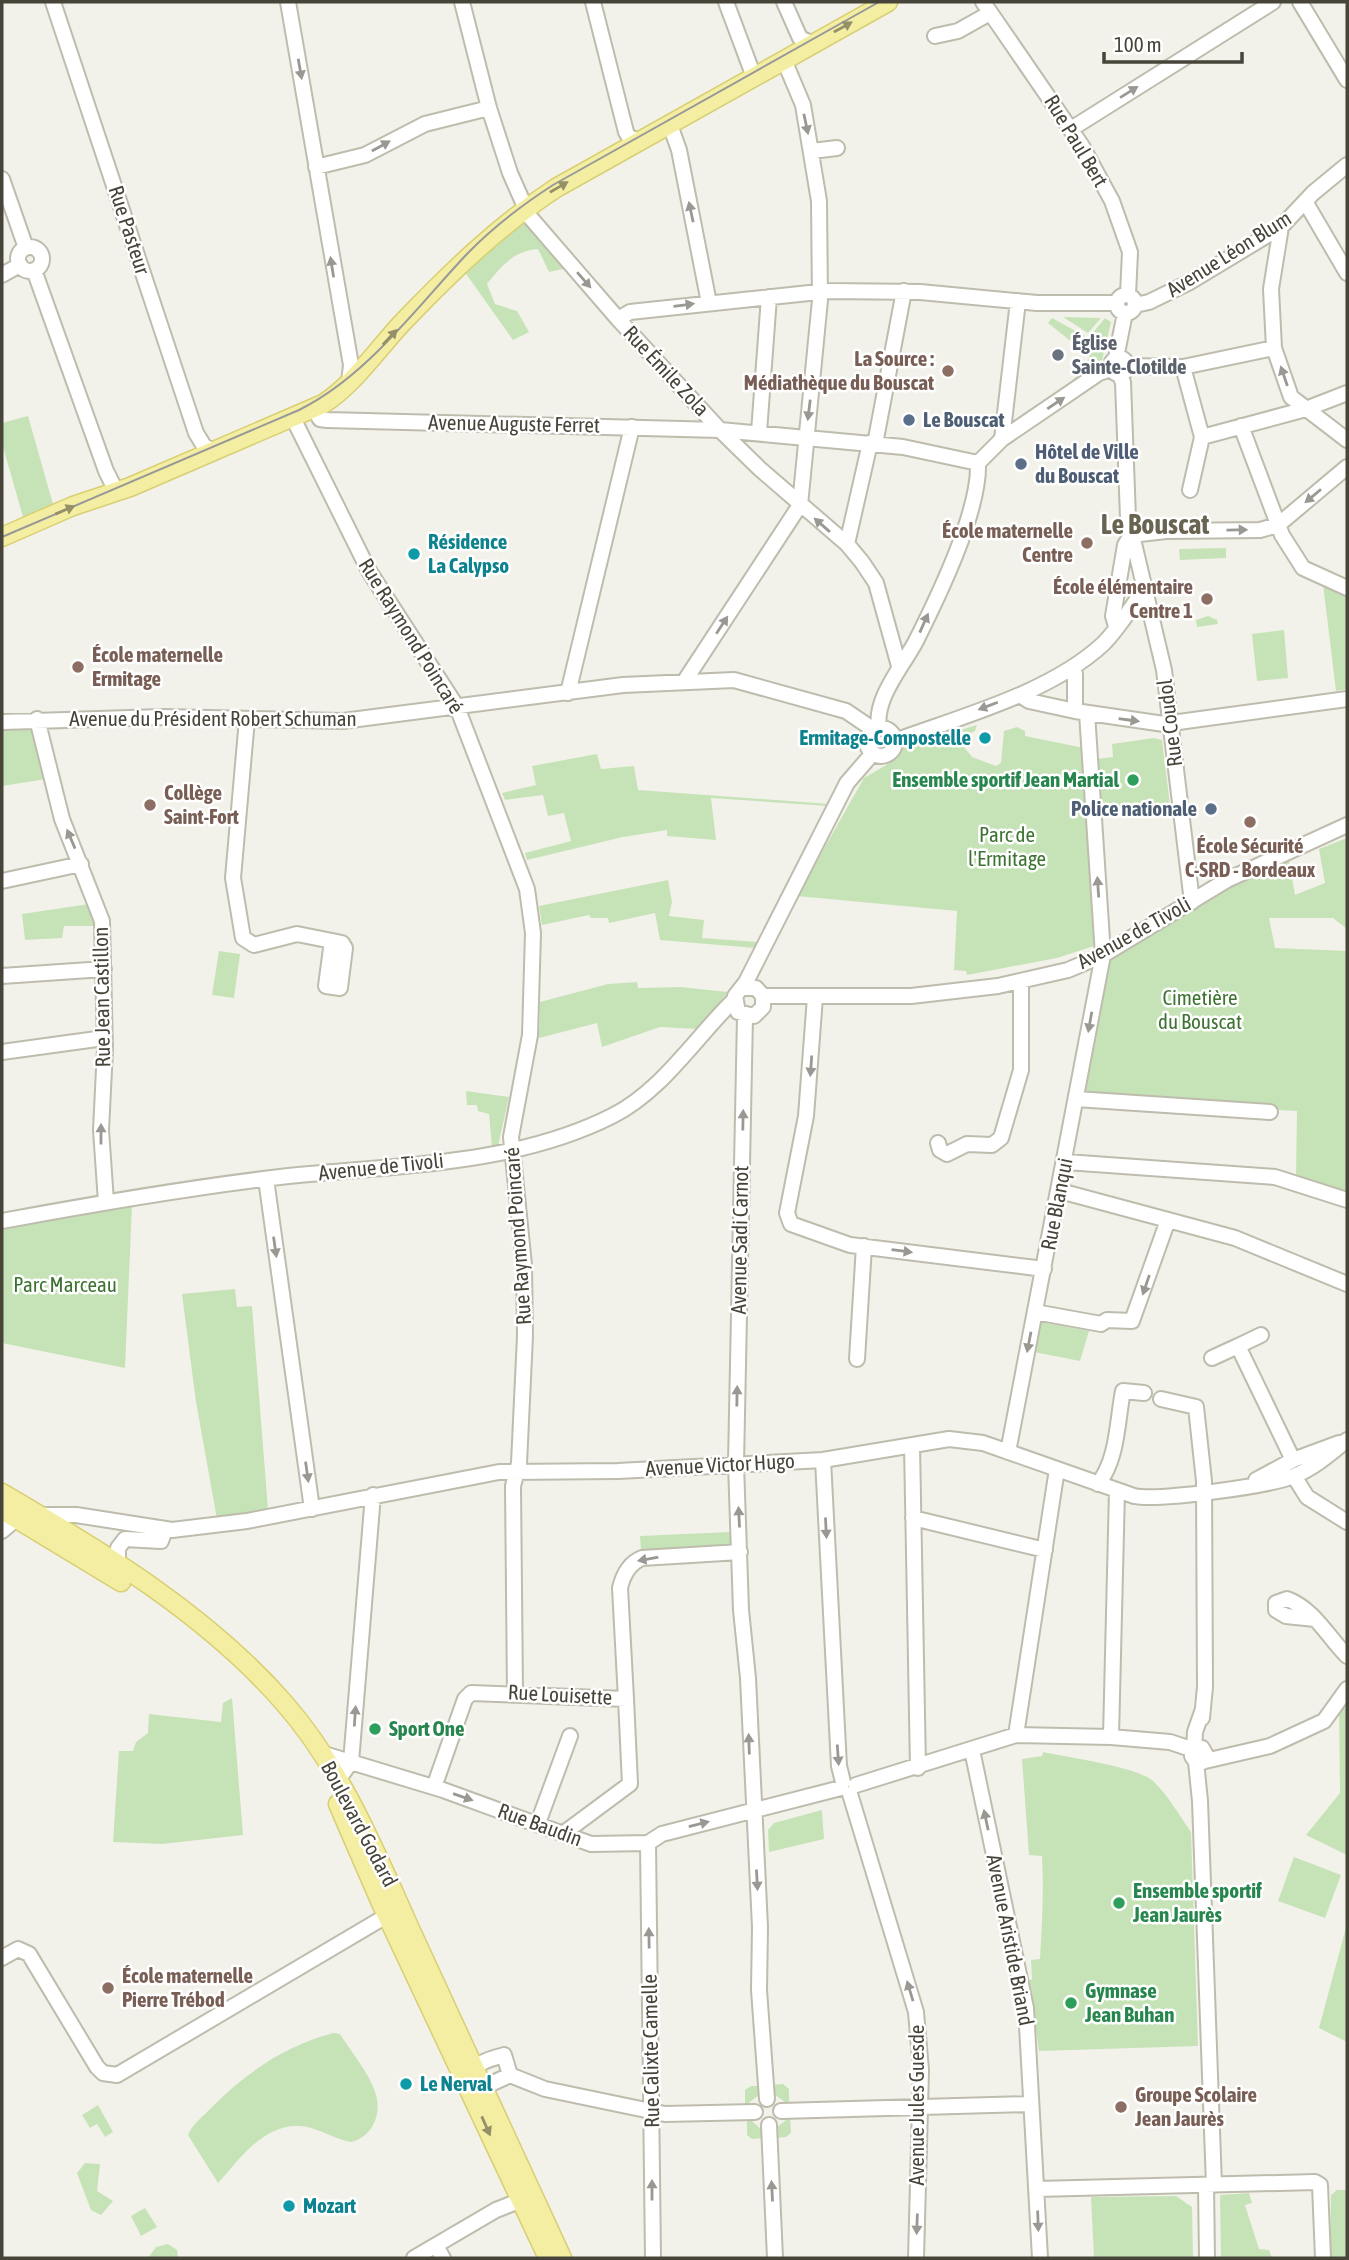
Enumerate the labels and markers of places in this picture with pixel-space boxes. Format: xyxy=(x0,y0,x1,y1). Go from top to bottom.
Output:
place label: Église Sainte-Clotilde xyxy=(1072,330,1187,378)
place label: La Source : Médiathèque du Bouscat xyxy=(744,346,934,394)
marker: Église Sainte-Clotilde xyxy=(1050,347,1066,363)
marker: La Source : Médiathèque du Bouscat xyxy=(940,363,956,379)
place label: Le Bouscat xyxy=(923,407,1005,431)
marker: Le Bouscat xyxy=(901,412,917,428)
place label: Hôtel de Ville du Bouscat xyxy=(1035,439,1139,487)
marker: Hôtel de Ville du Bouscat xyxy=(1013,456,1029,472)
place label: École maternelle Centre xyxy=(942,518,1073,566)
place label: Résidence La Calypso xyxy=(428,529,509,577)
marker: École maternelle Centre xyxy=(1079,535,1095,551)
marker: Résidence La Calypso xyxy=(406,546,422,562)
place label: École élémentaire Centre 1 xyxy=(1053,574,1193,622)
marker: École élémentaire Centre 1 xyxy=(1199,591,1215,607)
place label: École maternelle Ermitage xyxy=(92,642,223,690)
marker: École maternelle Ermitage xyxy=(70,659,86,675)
place label: Ermitage-Compostelle xyxy=(799,725,971,749)
marker: Ermitage-Compostelle xyxy=(977,730,993,746)
place label: Ensemble sportif Jean Martial xyxy=(892,767,1119,791)
marker: Ensemble sportif Jean Martial xyxy=(1125,772,1141,788)
place label: Collège Saint-Fort xyxy=(164,780,239,828)
place label: Police nationale xyxy=(1071,796,1197,820)
marker: Collège Saint-Fort xyxy=(142,797,158,813)
marker: Police nationale xyxy=(1203,801,1219,817)
marker: École Sécurité C-SRD - Bordeaux xyxy=(1242,814,1258,830)
place label: École Sécurité C-SRD - Bordeaux xyxy=(1185,833,1316,881)
place label: Sport One xyxy=(389,1716,465,1740)
marker: Sport One xyxy=(367,1721,383,1737)
place label: Ensemble sportif Jean Jaurès xyxy=(1132,1878,1262,1926)
marker: Ensemble sportif Jean Jaurès xyxy=(1111,1895,1127,1911)
place label: École maternelle Pierre Trébod xyxy=(122,1963,253,2011)
place label: Gymnase Jean Buhan xyxy=(1084,1978,1174,2026)
marker: École maternelle Pierre Trébod xyxy=(100,1980,116,1996)
marker: Gymnase Jean Buhan xyxy=(1063,1995,1079,2011)
place label: Le Nerval xyxy=(420,2071,493,2095)
marker: Le Nerval xyxy=(398,2076,414,2092)
place label: Groupe Scolaire Jean Jaurès xyxy=(1134,2082,1257,2130)
marker: Groupe Scolaire Jean Jaurès xyxy=(1113,2099,1129,2115)
place label: Mozart xyxy=(303,2193,356,2217)
marker: Mozart xyxy=(281,2198,297,2214)

